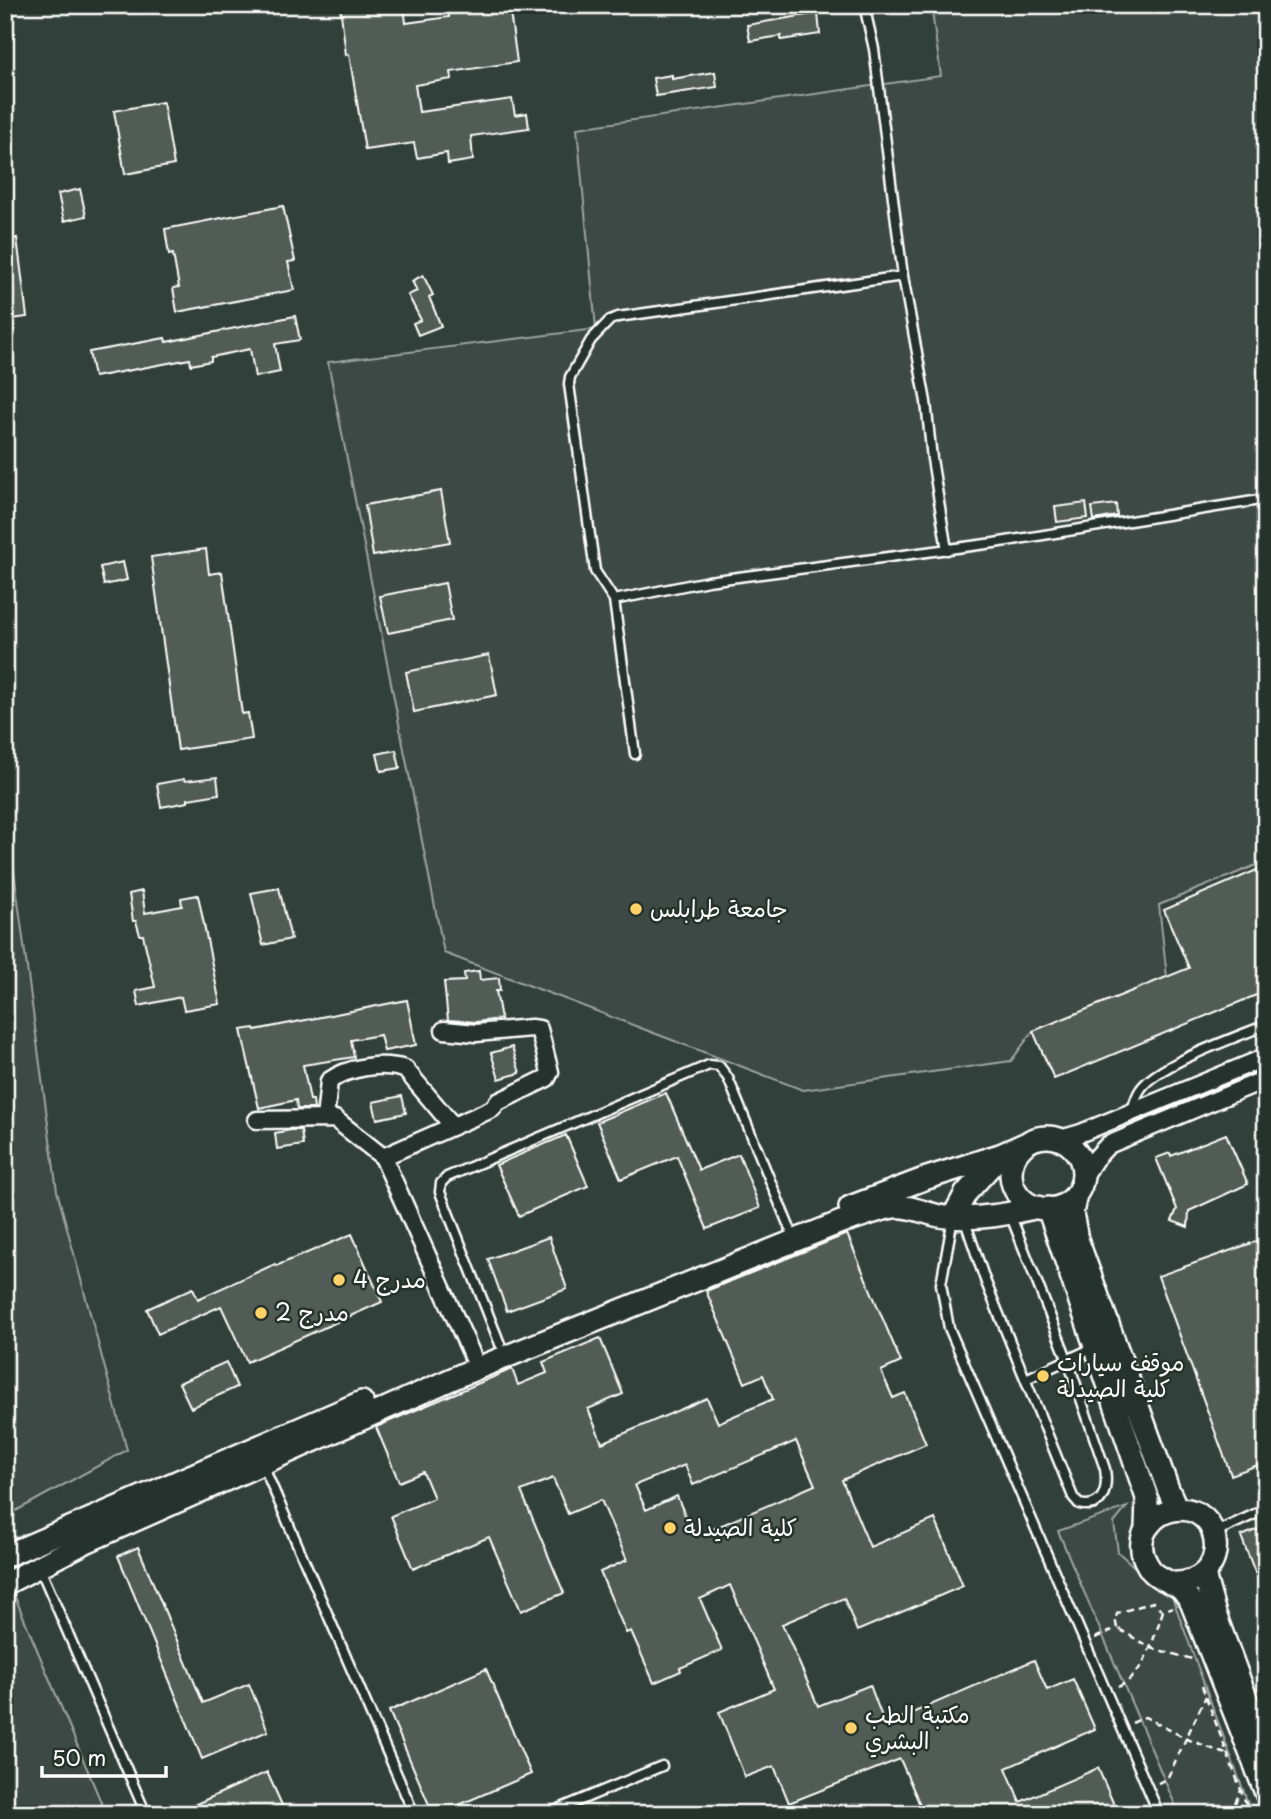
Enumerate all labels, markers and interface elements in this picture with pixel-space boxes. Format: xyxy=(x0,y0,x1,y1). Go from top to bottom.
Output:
place label: جامعة طرابلس xyxy=(650,890,788,925)
marker: جامعة طرابلس xyxy=(628,901,644,917)
place label: مدرج 4 xyxy=(353,1261,426,1296)
marker: مدرج 4 xyxy=(331,1272,347,1288)
place label: مدرج 2 xyxy=(275,1294,349,1329)
marker: مدرج 2 xyxy=(253,1305,269,1321)
place label: موقف سيارات كلية الصيدلة xyxy=(1057,1344,1184,1405)
marker: موقف سيارات كلية الصيدلة xyxy=(1035,1368,1051,1384)
place label: كلية الصيدلة xyxy=(684,1509,797,1544)
marker: كلية الصيدلة xyxy=(662,1520,678,1536)
place label: مكتبة الطب البشري xyxy=(865,1696,970,1758)
marker: مكتبة الطب البشري xyxy=(843,1720,859,1736)
scale bar xyxy=(42,1735,166,1779)
text: 50 m xyxy=(52,1741,106,1773)

